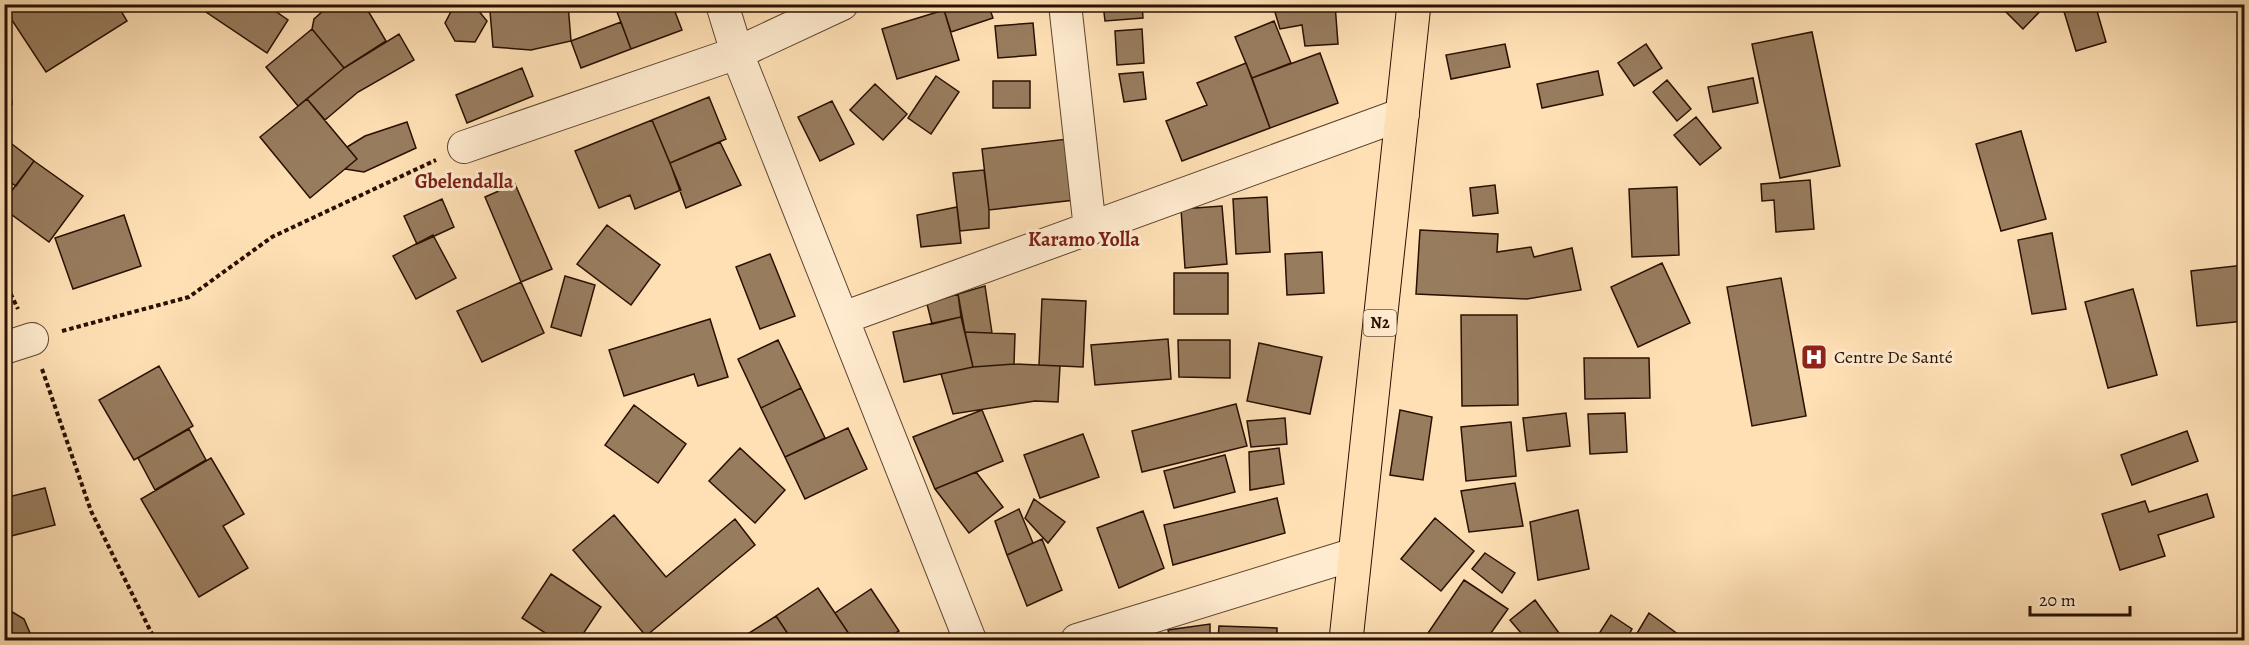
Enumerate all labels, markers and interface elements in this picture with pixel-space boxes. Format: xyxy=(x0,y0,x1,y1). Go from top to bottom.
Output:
district label: Gbelendalla xyxy=(415,168,514,195)
district label: Karamo Yolla xyxy=(1028,226,1140,253)
road number: N2 xyxy=(1364,310,1396,336)
hospital icon: Centre De Santé xyxy=(1799,342,1829,372)
place label: Centre De Santé xyxy=(1834,345,1953,369)
scale bar xyxy=(2030,579,2130,617)
text: 20 m xyxy=(2039,588,2076,612)

